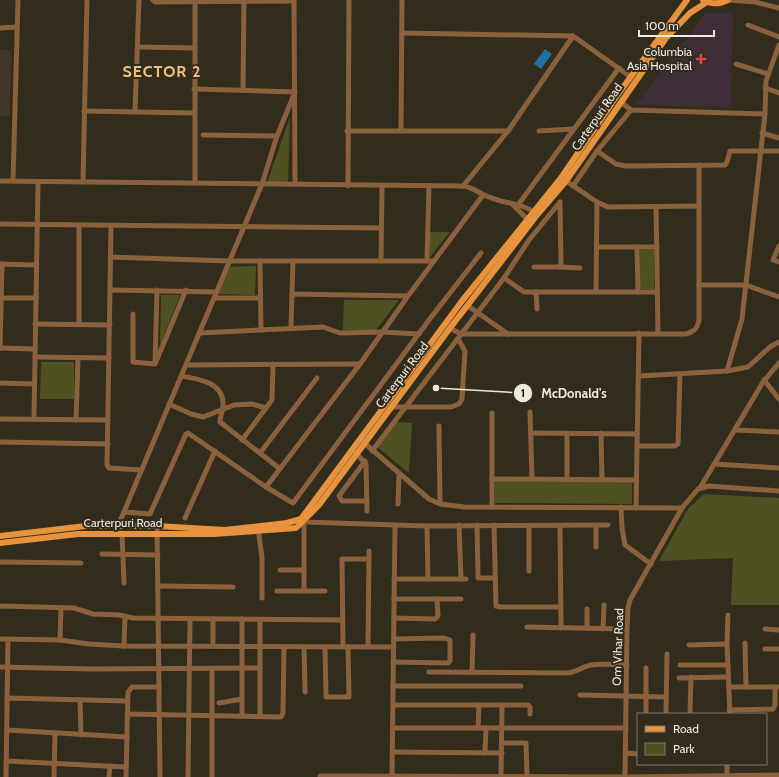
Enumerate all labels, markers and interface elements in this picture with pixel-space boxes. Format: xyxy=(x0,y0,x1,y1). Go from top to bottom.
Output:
scale bar xyxy=(639,12,714,38)
text: 100 m xyxy=(645,18,679,33)
place label: Columbia Asia Hospital xyxy=(627,44,692,73)
marker: Columbia Asia Hospital xyxy=(695,53,707,65)
district label: SECTOR 2 xyxy=(123,62,201,81)
street label: Carterpuri Road xyxy=(568,80,625,153)
street label: Carterpuri Road xyxy=(372,339,431,411)
callout: McDonald's xyxy=(513,381,615,406)
text: 1 xyxy=(521,385,525,400)
text: McDonald's xyxy=(541,385,607,401)
street label: Carterpuri Road xyxy=(84,515,162,530)
street label: Om Vihar Road xyxy=(609,608,626,686)
legend xyxy=(637,713,767,765)
text: Road xyxy=(673,721,699,736)
text: Park xyxy=(673,741,695,756)

